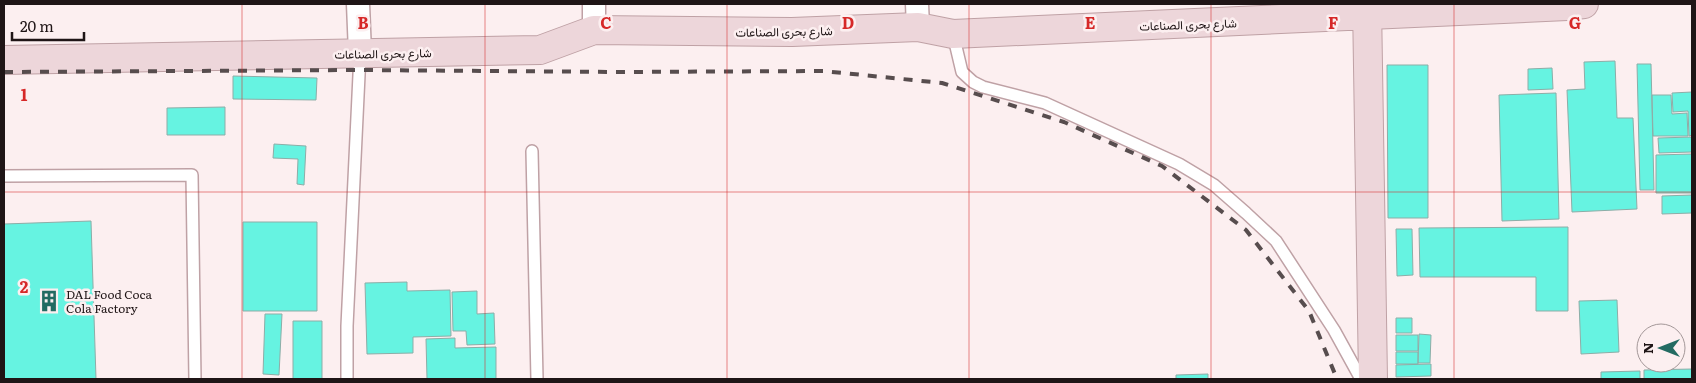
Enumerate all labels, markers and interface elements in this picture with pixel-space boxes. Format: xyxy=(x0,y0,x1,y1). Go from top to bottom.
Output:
scale bar xyxy=(12,10,85,42)
text: B xyxy=(357,10,369,34)
text: C xyxy=(600,10,612,34)
text: D xyxy=(842,10,854,34)
text: E xyxy=(1085,10,1096,34)
text: F xyxy=(1328,10,1338,34)
text: G xyxy=(1569,10,1581,34)
street label: شارع بحرى الصناعات xyxy=(1139,13,1237,36)
text: 20 m xyxy=(20,14,54,37)
street label: شارع بحرى الصناعات xyxy=(735,21,833,42)
street label: شارع بحرى الصناعات xyxy=(334,43,432,64)
text: 1 xyxy=(21,82,28,106)
text: 2 xyxy=(20,274,29,298)
place label: DAL Food Coca Cola Factory xyxy=(66,285,153,317)
building icon: DAL Food Coca Cola Factory xyxy=(36,288,62,314)
north arrow xyxy=(1636,323,1686,373)
text: N xyxy=(1637,342,1657,354)

